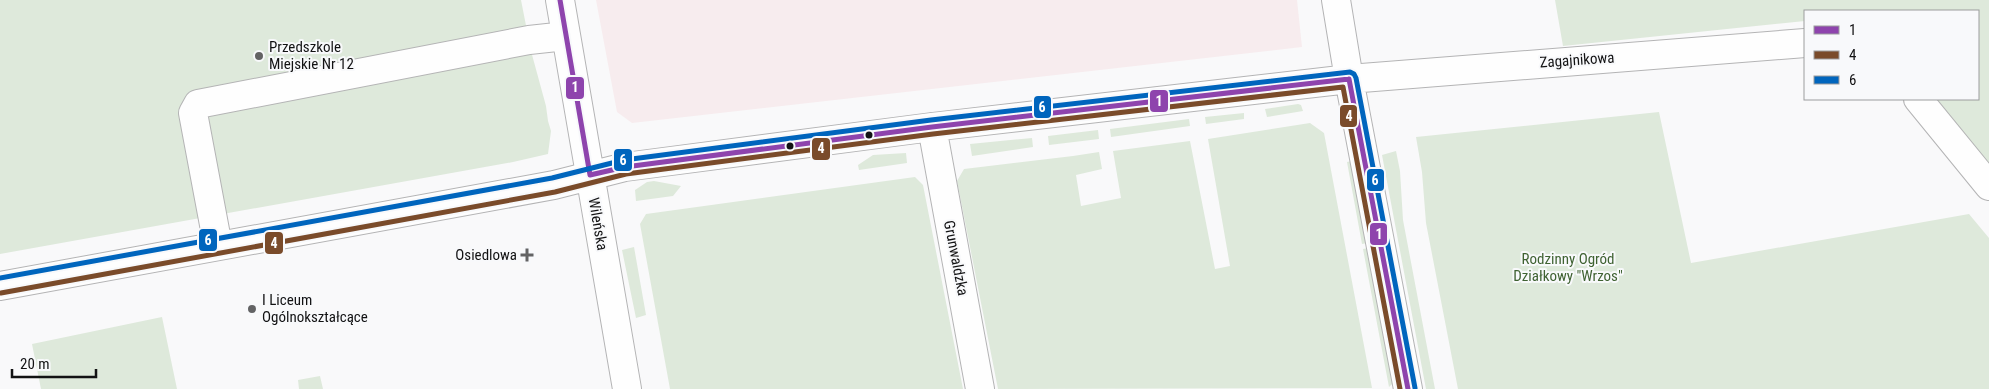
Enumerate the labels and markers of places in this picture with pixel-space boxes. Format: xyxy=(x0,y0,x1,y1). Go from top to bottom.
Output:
place label: Przedszkole Miejskie Nr 12 xyxy=(269,38,354,73)
marker: Przedszkole Miejskie Nr 12 xyxy=(253,50,265,62)
unlabelled marker xyxy=(864,130,874,140)
unlabelled marker xyxy=(785,141,795,151)
place label: Osiedlowa xyxy=(455,246,517,264)
marker: Osiedlowa xyxy=(521,249,533,261)
place label: I Liceum Ogólnokształcące xyxy=(262,291,368,326)
marker: I Liceum Ogólnokształcące xyxy=(246,303,258,315)

